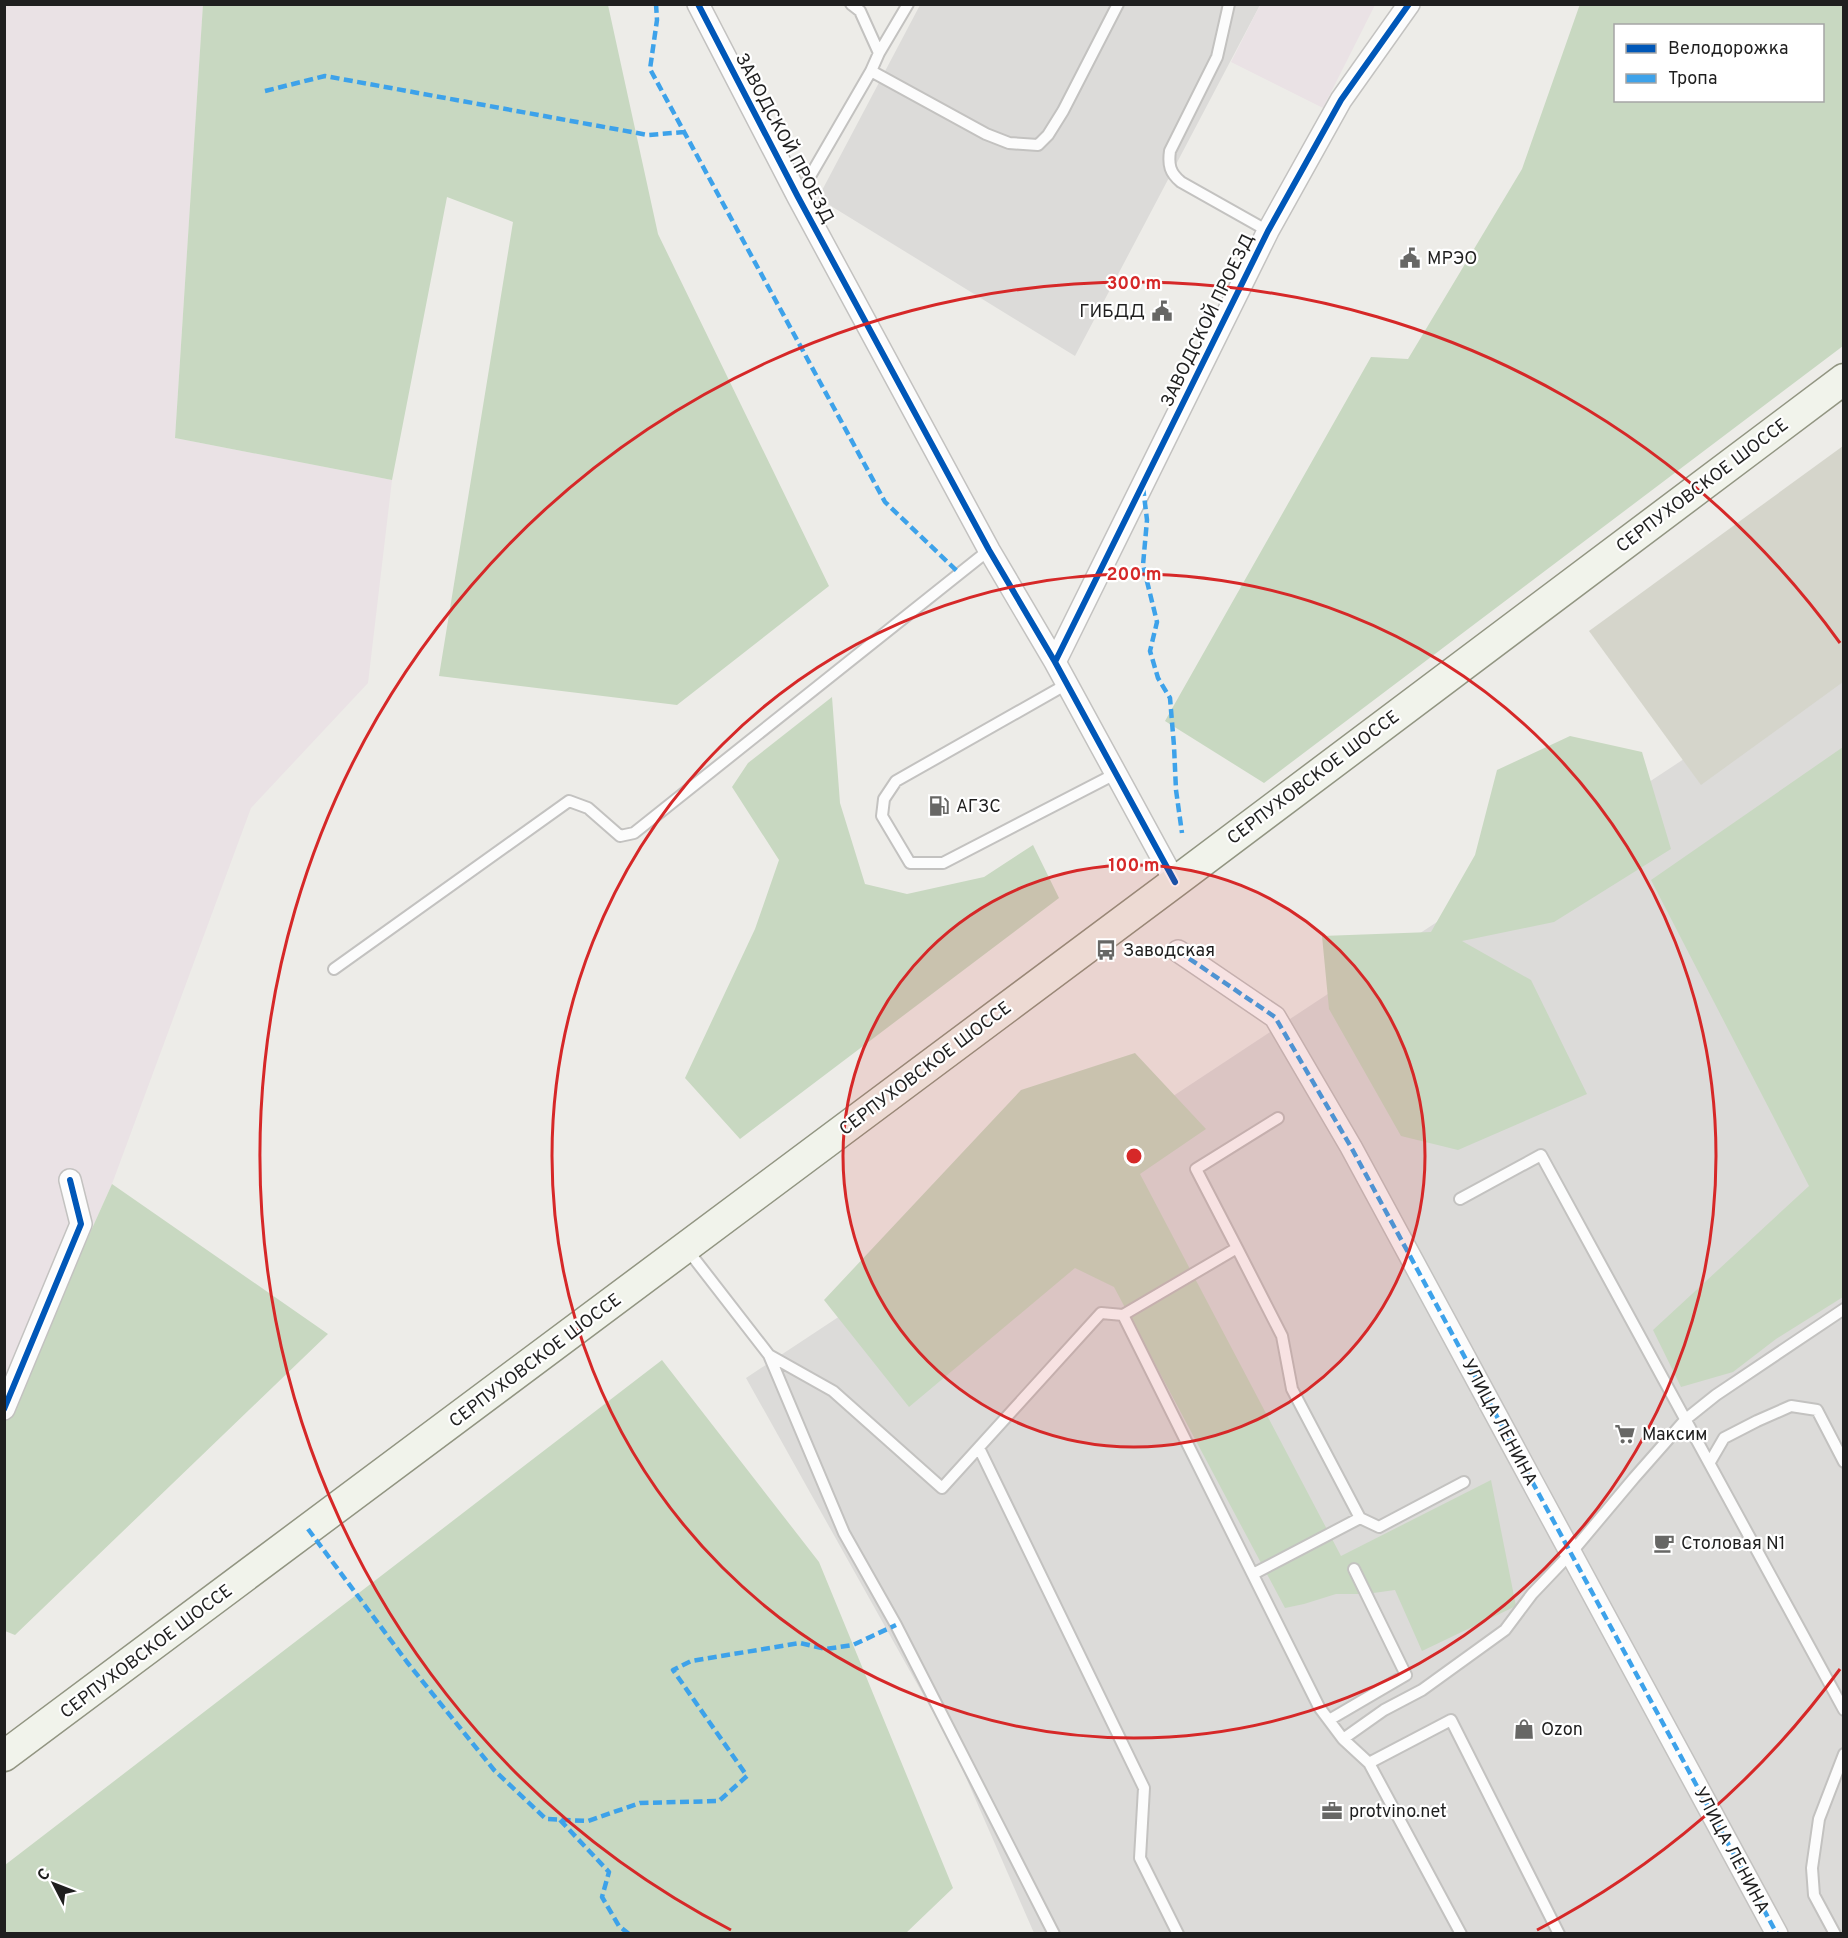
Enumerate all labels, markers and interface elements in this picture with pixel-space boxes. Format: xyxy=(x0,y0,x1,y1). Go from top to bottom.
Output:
legend xyxy=(1614,24,1824,102)
text: Велодорожка xyxy=(1668,38,1788,61)
street label: ЗАВОДСКОЙ ПРОЕЗД xyxy=(729,49,840,228)
text: Тропа xyxy=(1668,68,1717,91)
street label: ЗАВОДСКОЙ ПРОЕЗД xyxy=(1155,229,1260,411)
public building icon: МРЭО xyxy=(1398,246,1422,270)
place label: МРЭО xyxy=(1427,248,1478,271)
text: 300 m xyxy=(1107,273,1161,296)
public building icon: ГИБДД xyxy=(1150,299,1174,323)
place label: ГИБДД xyxy=(1079,301,1145,324)
street label: СЕРПУХОВСКОЕ ШОССЕ xyxy=(1612,414,1794,559)
text: 200 m xyxy=(1106,564,1162,587)
street label: СЕРПУХОВСКОЕ ШОССЕ xyxy=(1223,706,1405,851)
fuel station icon: АГЗС xyxy=(927,794,951,818)
place label: АГЗС xyxy=(956,796,1001,819)
text: 100 m xyxy=(1108,855,1160,878)
bus stop icon: Заводская xyxy=(1094,938,1118,962)
place label: Заводская xyxy=(1123,940,1215,963)
street label: СЕРПУХОВСКОЕ ШОССЕ xyxy=(835,997,1017,1142)
centre of rings xyxy=(1124,1146,1144,1166)
street label: СЕРПУХОВСКОЕ ШОССЕ xyxy=(445,1289,627,1434)
street label: УЛИЦА ЛЕНИНА xyxy=(1456,1355,1542,1490)
supermarket icon: Максим xyxy=(1613,1422,1637,1446)
place label: Максим xyxy=(1642,1424,1708,1447)
cafe icon: Столовая N1 xyxy=(1652,1531,1676,1555)
place label: Столовая N1 xyxy=(1681,1533,1785,1556)
street label: СЕРПУХОВСКОЕ ШОССЕ xyxy=(56,1580,238,1725)
shop icon: Ozon xyxy=(1512,1717,1536,1741)
place label: Ozon xyxy=(1541,1719,1583,1742)
street label: УЛИЦА ЛЕНИНА xyxy=(1688,1783,1774,1918)
office icon: protvino.net xyxy=(1320,1799,1344,1823)
place label: protvino.net xyxy=(1349,1801,1447,1824)
north arrow xyxy=(24,1854,84,1914)
text: С xyxy=(33,1865,55,1886)

